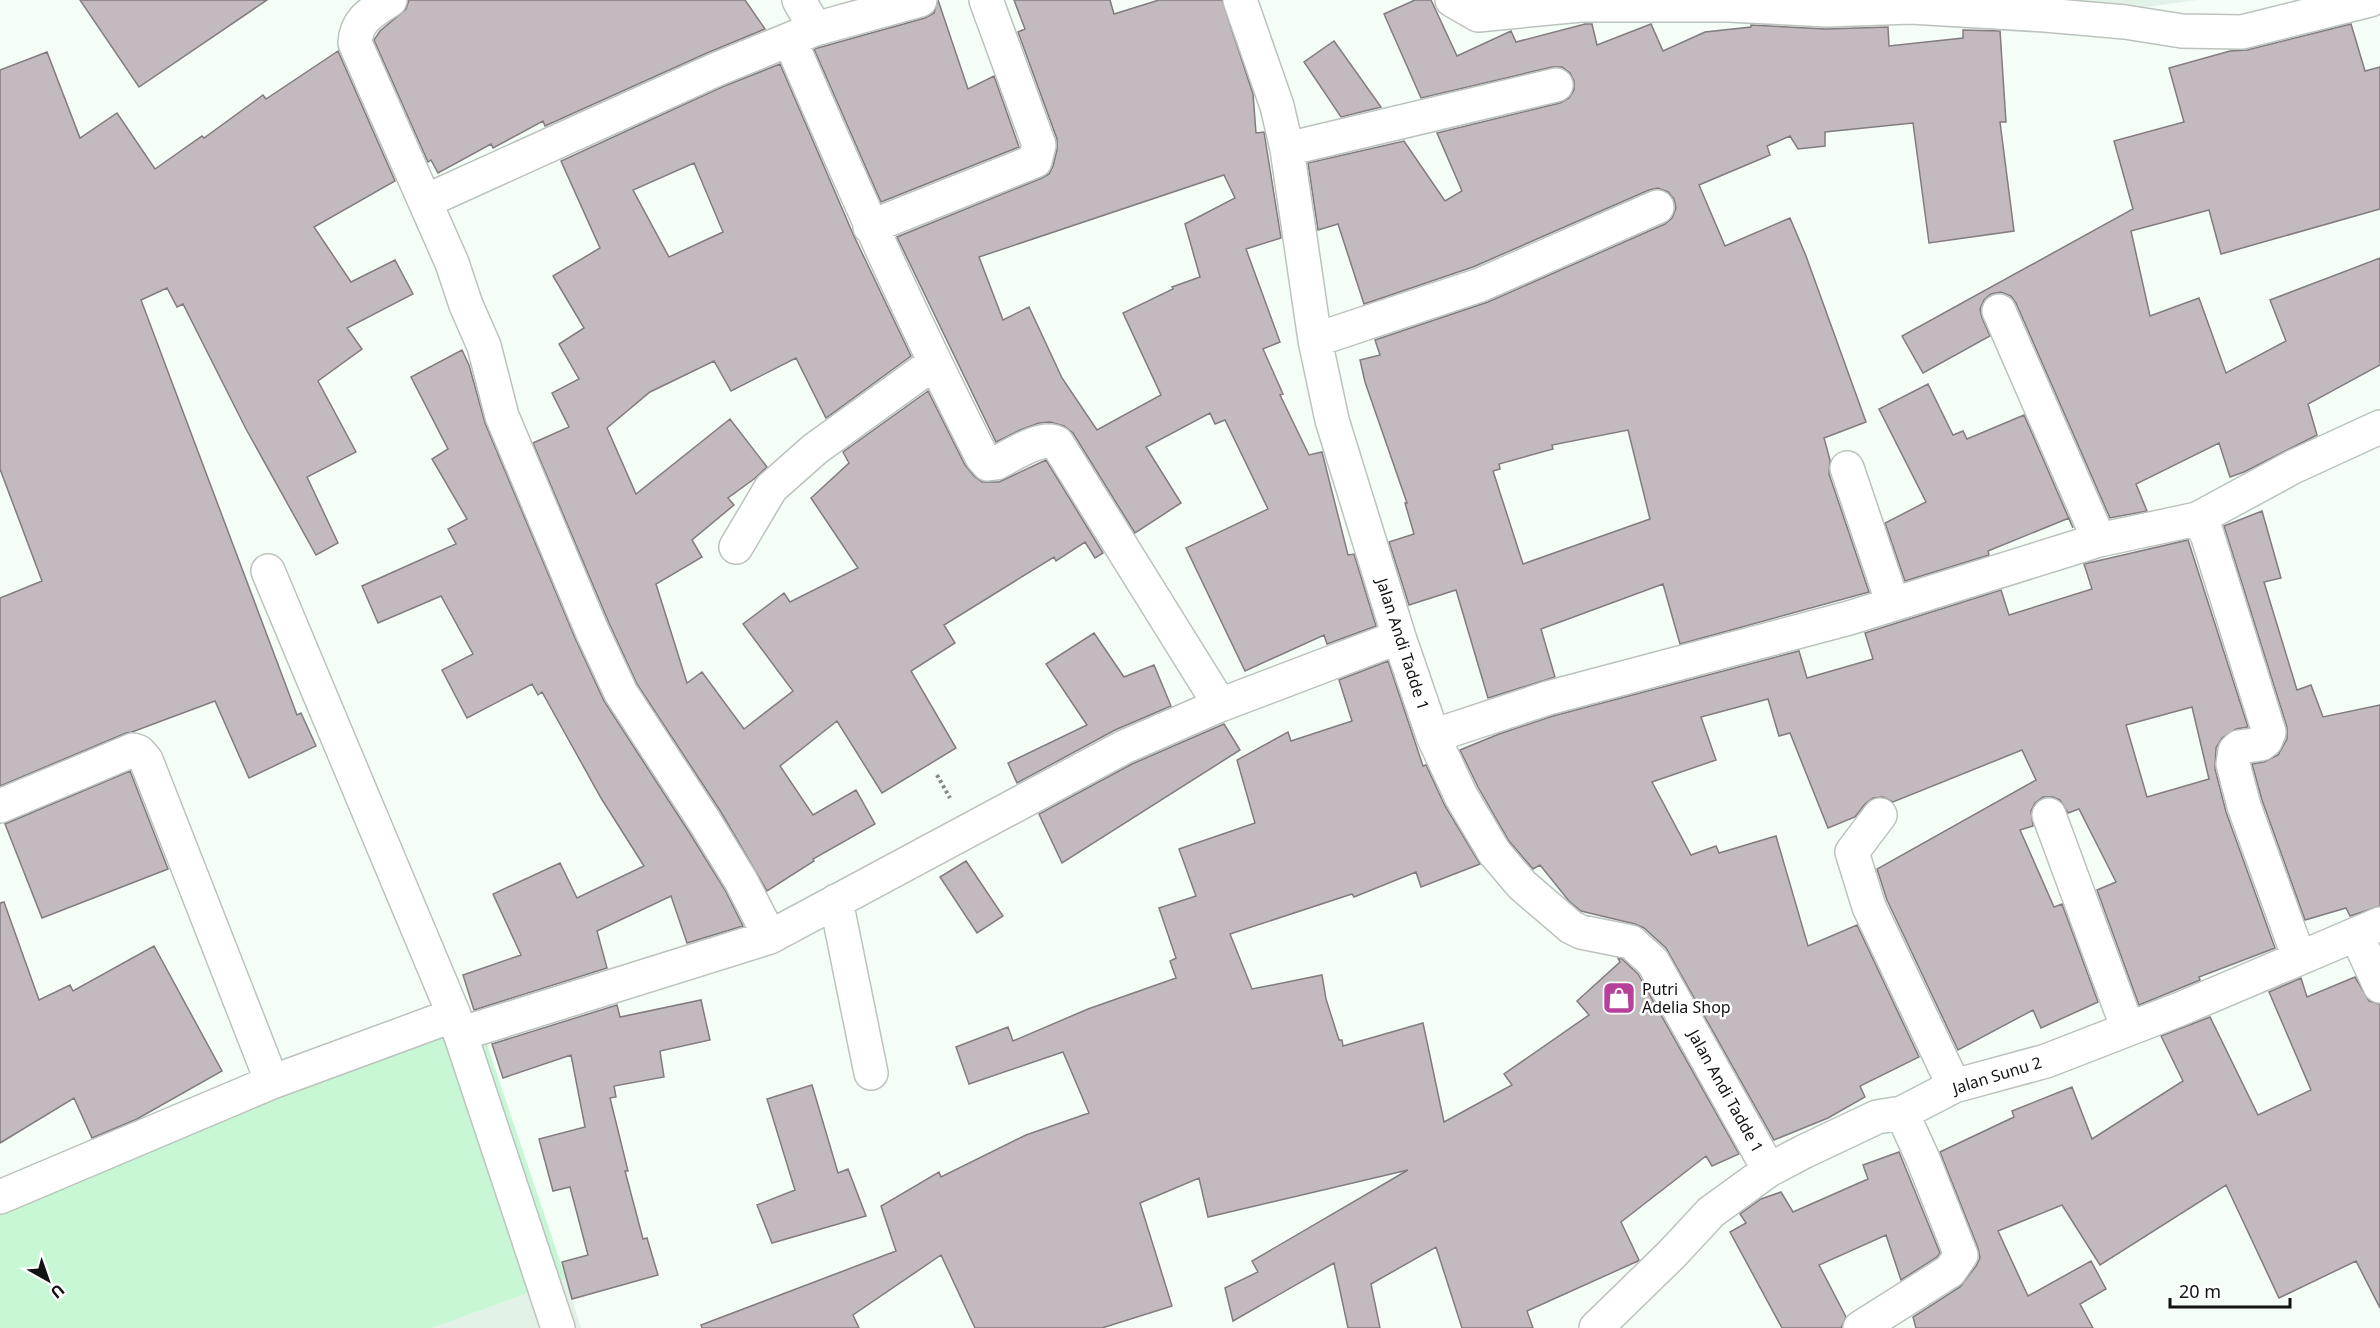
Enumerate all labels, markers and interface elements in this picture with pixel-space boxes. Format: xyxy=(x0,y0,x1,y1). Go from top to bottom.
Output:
street label: Jalan Andi Tadde 1 xyxy=(1371,573,1435,713)
place label: Putri Adelia Shop xyxy=(1642,978,1731,1018)
shop icon: Putri Adelia Shop xyxy=(1601,980,1637,1016)
street label: Jalan Andi Tadde 1 xyxy=(1682,1024,1769,1156)
street label: Jalan Sunu 2 xyxy=(1948,1051,2044,1100)
north arrow xyxy=(18,1250,78,1310)
scale bar xyxy=(2170,1271,2290,1309)
text: U xyxy=(46,1279,69,1304)
text: 20 m xyxy=(2179,1279,2221,1303)

